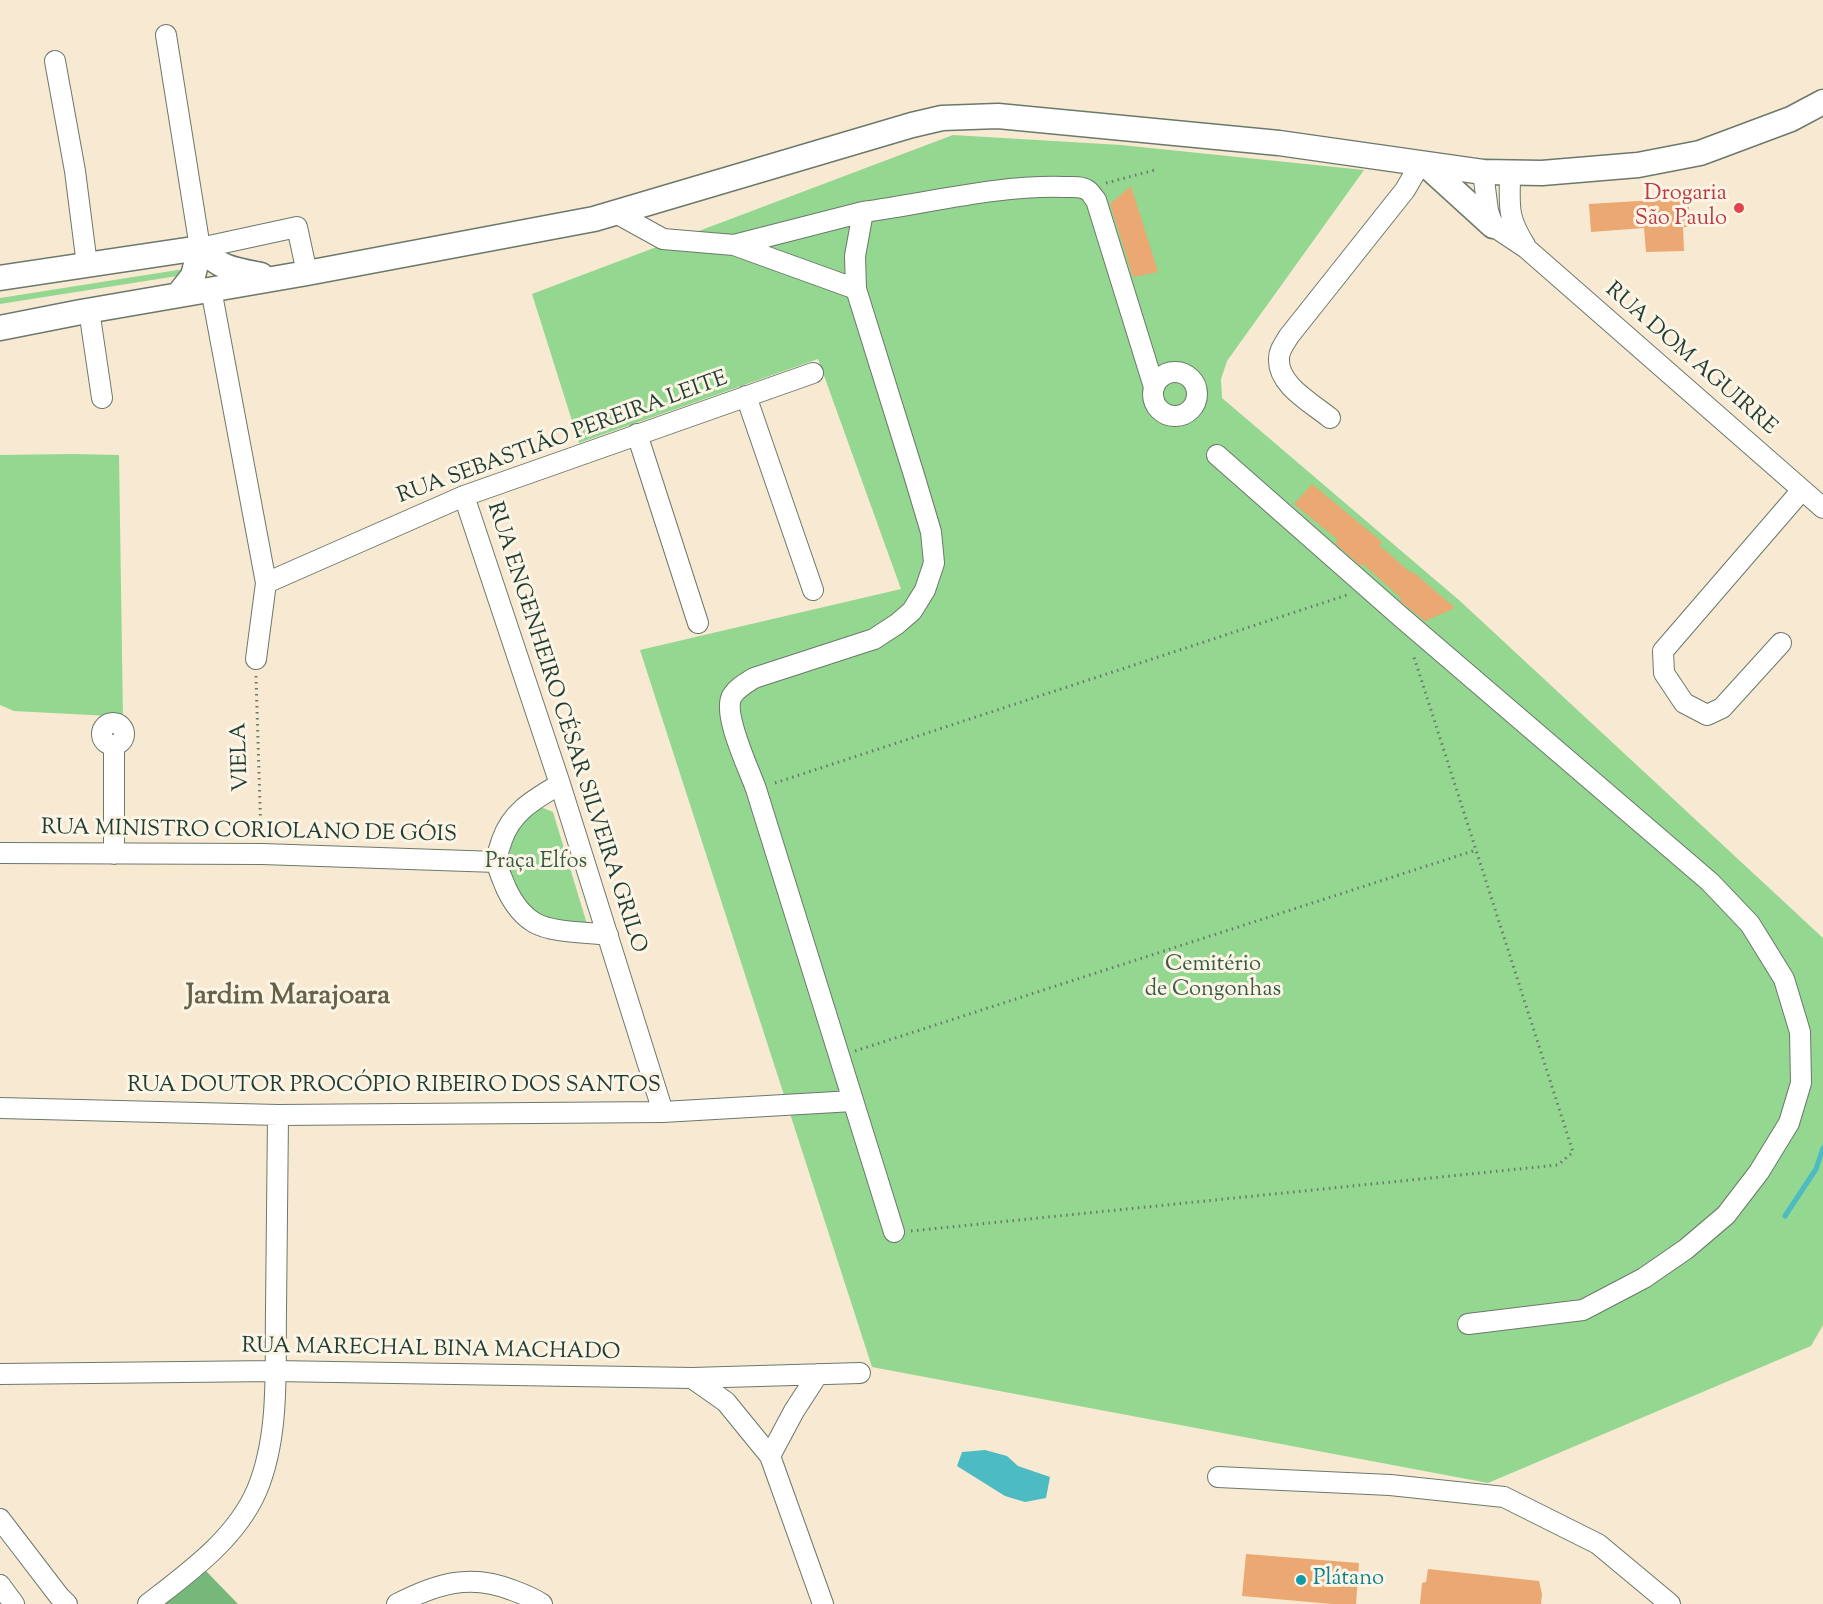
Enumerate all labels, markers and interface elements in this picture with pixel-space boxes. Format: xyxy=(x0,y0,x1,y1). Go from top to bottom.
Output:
place label: Drogaria São Paulo xyxy=(1635,182,1727,234)
marker: Drogaria São Paulo xyxy=(1732,201,1746,215)
street label: RUA DOM AGUIRRE xyxy=(1599,278,1781,442)
street label: RUA SEBASTIÃO PEREIRA LEITE xyxy=(394,367,732,511)
street label: RUA ENGENHEIRO CÉSAR SILVEIRA GRILO xyxy=(479,499,651,957)
street label: VIELA xyxy=(228,722,256,792)
street label: RUA MINISTRO CORIOLANO DE GÓIS xyxy=(41,816,457,850)
park label: Praça Elfos xyxy=(485,850,587,876)
park label: Cemitério de Congonhas xyxy=(1145,953,1281,1004)
district label: Jardim Marajoara xyxy=(186,981,390,1015)
street label: RUA DOUTOR PROCÓPIO RIBEIRO DOS SANTOS xyxy=(127,1074,661,1100)
street label: RUA MARECHAL BINA MACHADO xyxy=(241,1334,621,1368)
place label: Plátano xyxy=(1313,1567,1384,1593)
marker: Plátano xyxy=(1294,1573,1308,1587)

